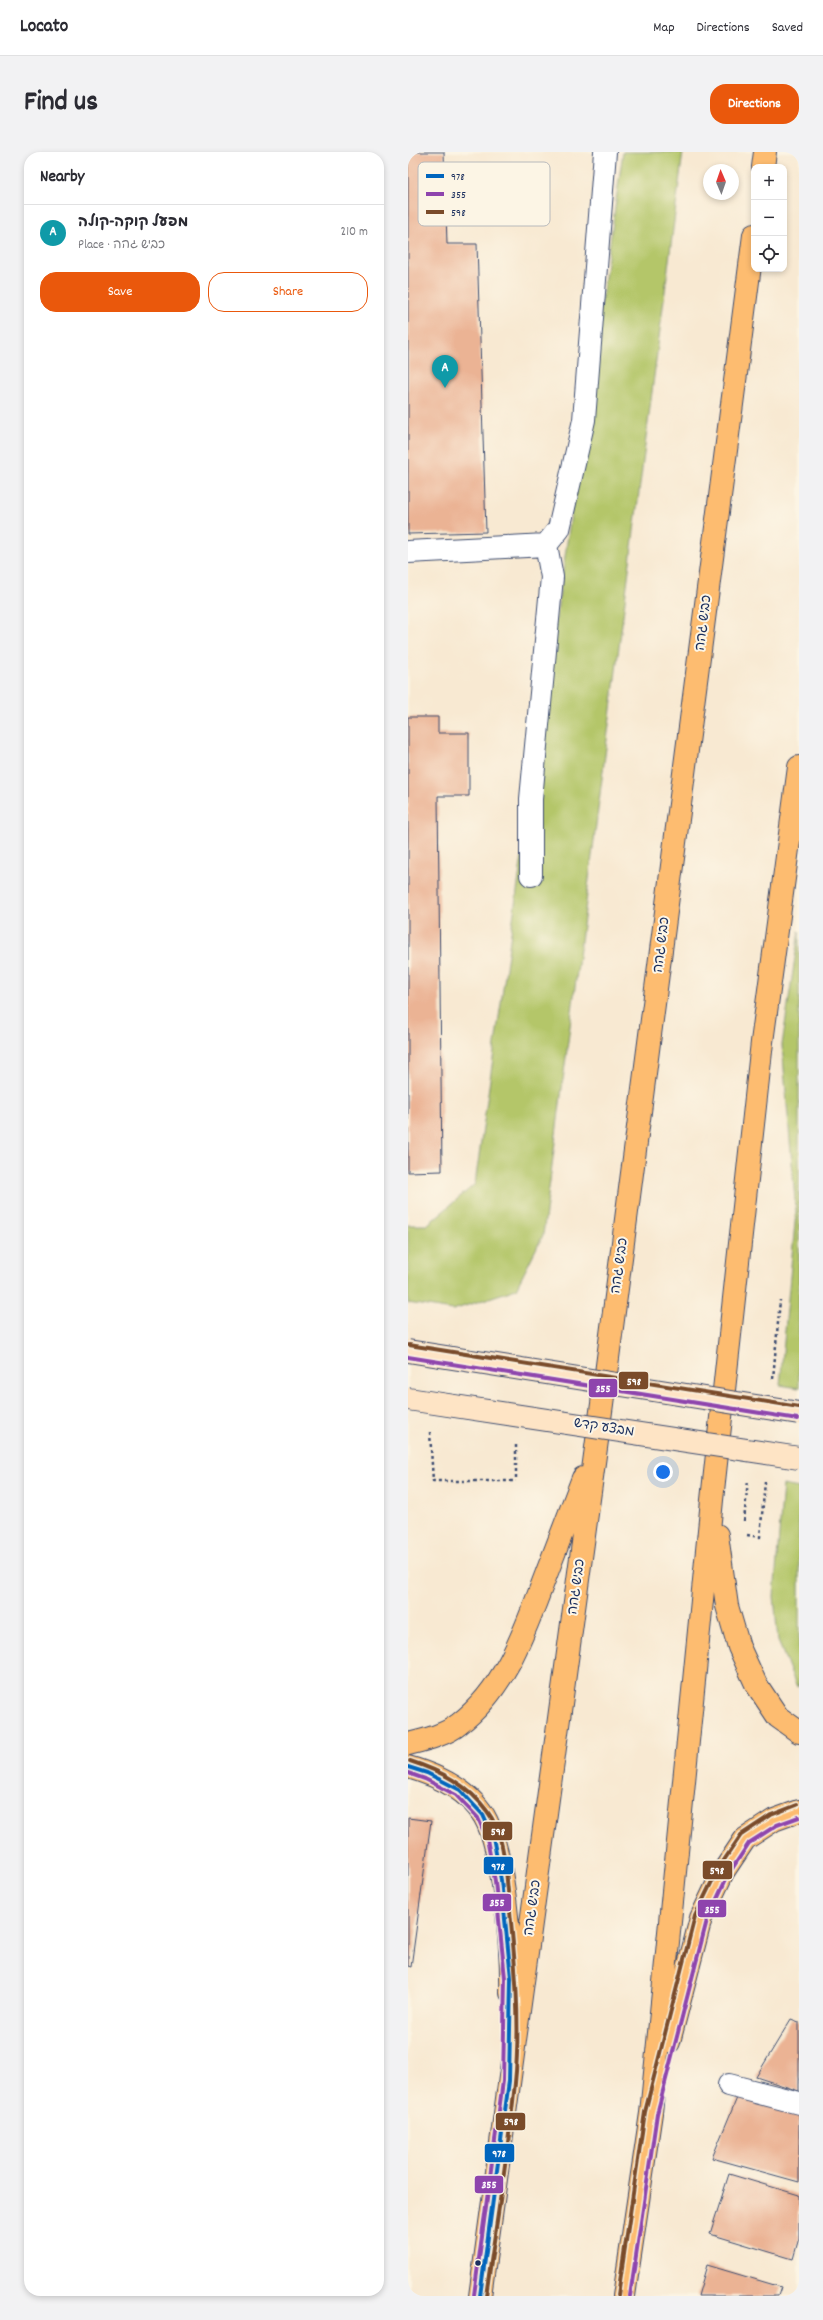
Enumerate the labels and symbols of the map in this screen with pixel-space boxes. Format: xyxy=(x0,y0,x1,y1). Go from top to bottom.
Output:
legend xyxy=(418,162,550,226)
north arrow xyxy=(703,164,739,200)
text: 978 xyxy=(451,170,465,186)
text: 355 xyxy=(451,188,466,204)
text: 598 xyxy=(451,206,466,222)
pin: A xyxy=(432,355,458,388)
street label: כביש גהה xyxy=(691,594,717,652)
street label: כביש גהה xyxy=(649,916,675,974)
street label: כביש גהה xyxy=(606,1237,634,1295)
line badge: 598 xyxy=(618,1371,649,1390)
text: 598 xyxy=(627,1375,642,1391)
line badge: 355 xyxy=(588,1378,618,1398)
text: 355 xyxy=(595,1382,611,1398)
street label: מבצע קדש xyxy=(572,1413,636,1443)
your location xyxy=(653,1462,673,1482)
street label: כביש גהה xyxy=(563,1558,591,1616)
line badge: 598 xyxy=(482,1821,513,1841)
text: 598 xyxy=(491,1825,506,1841)
line badge: 978 xyxy=(483,1856,514,1875)
text: 978 xyxy=(491,1860,505,1876)
line badge: 598 xyxy=(702,1860,733,1880)
text: 598 xyxy=(710,1864,725,1880)
street label: כביש גהה xyxy=(519,1879,547,1937)
line badge: 355 xyxy=(482,1893,512,1912)
text: 355 xyxy=(489,1896,505,1912)
line badge: 355 xyxy=(697,1899,727,1918)
text: 355 xyxy=(704,1903,720,1919)
line badge: 598 xyxy=(495,2112,526,2131)
text: 598 xyxy=(504,2115,519,2131)
line badge: 978 xyxy=(484,2143,515,2163)
text: 978 xyxy=(492,2147,506,2163)
line badge: 355 xyxy=(474,2175,504,2194)
text: 355 xyxy=(481,2178,497,2194)
unlabelled marker xyxy=(473,2258,483,2268)

